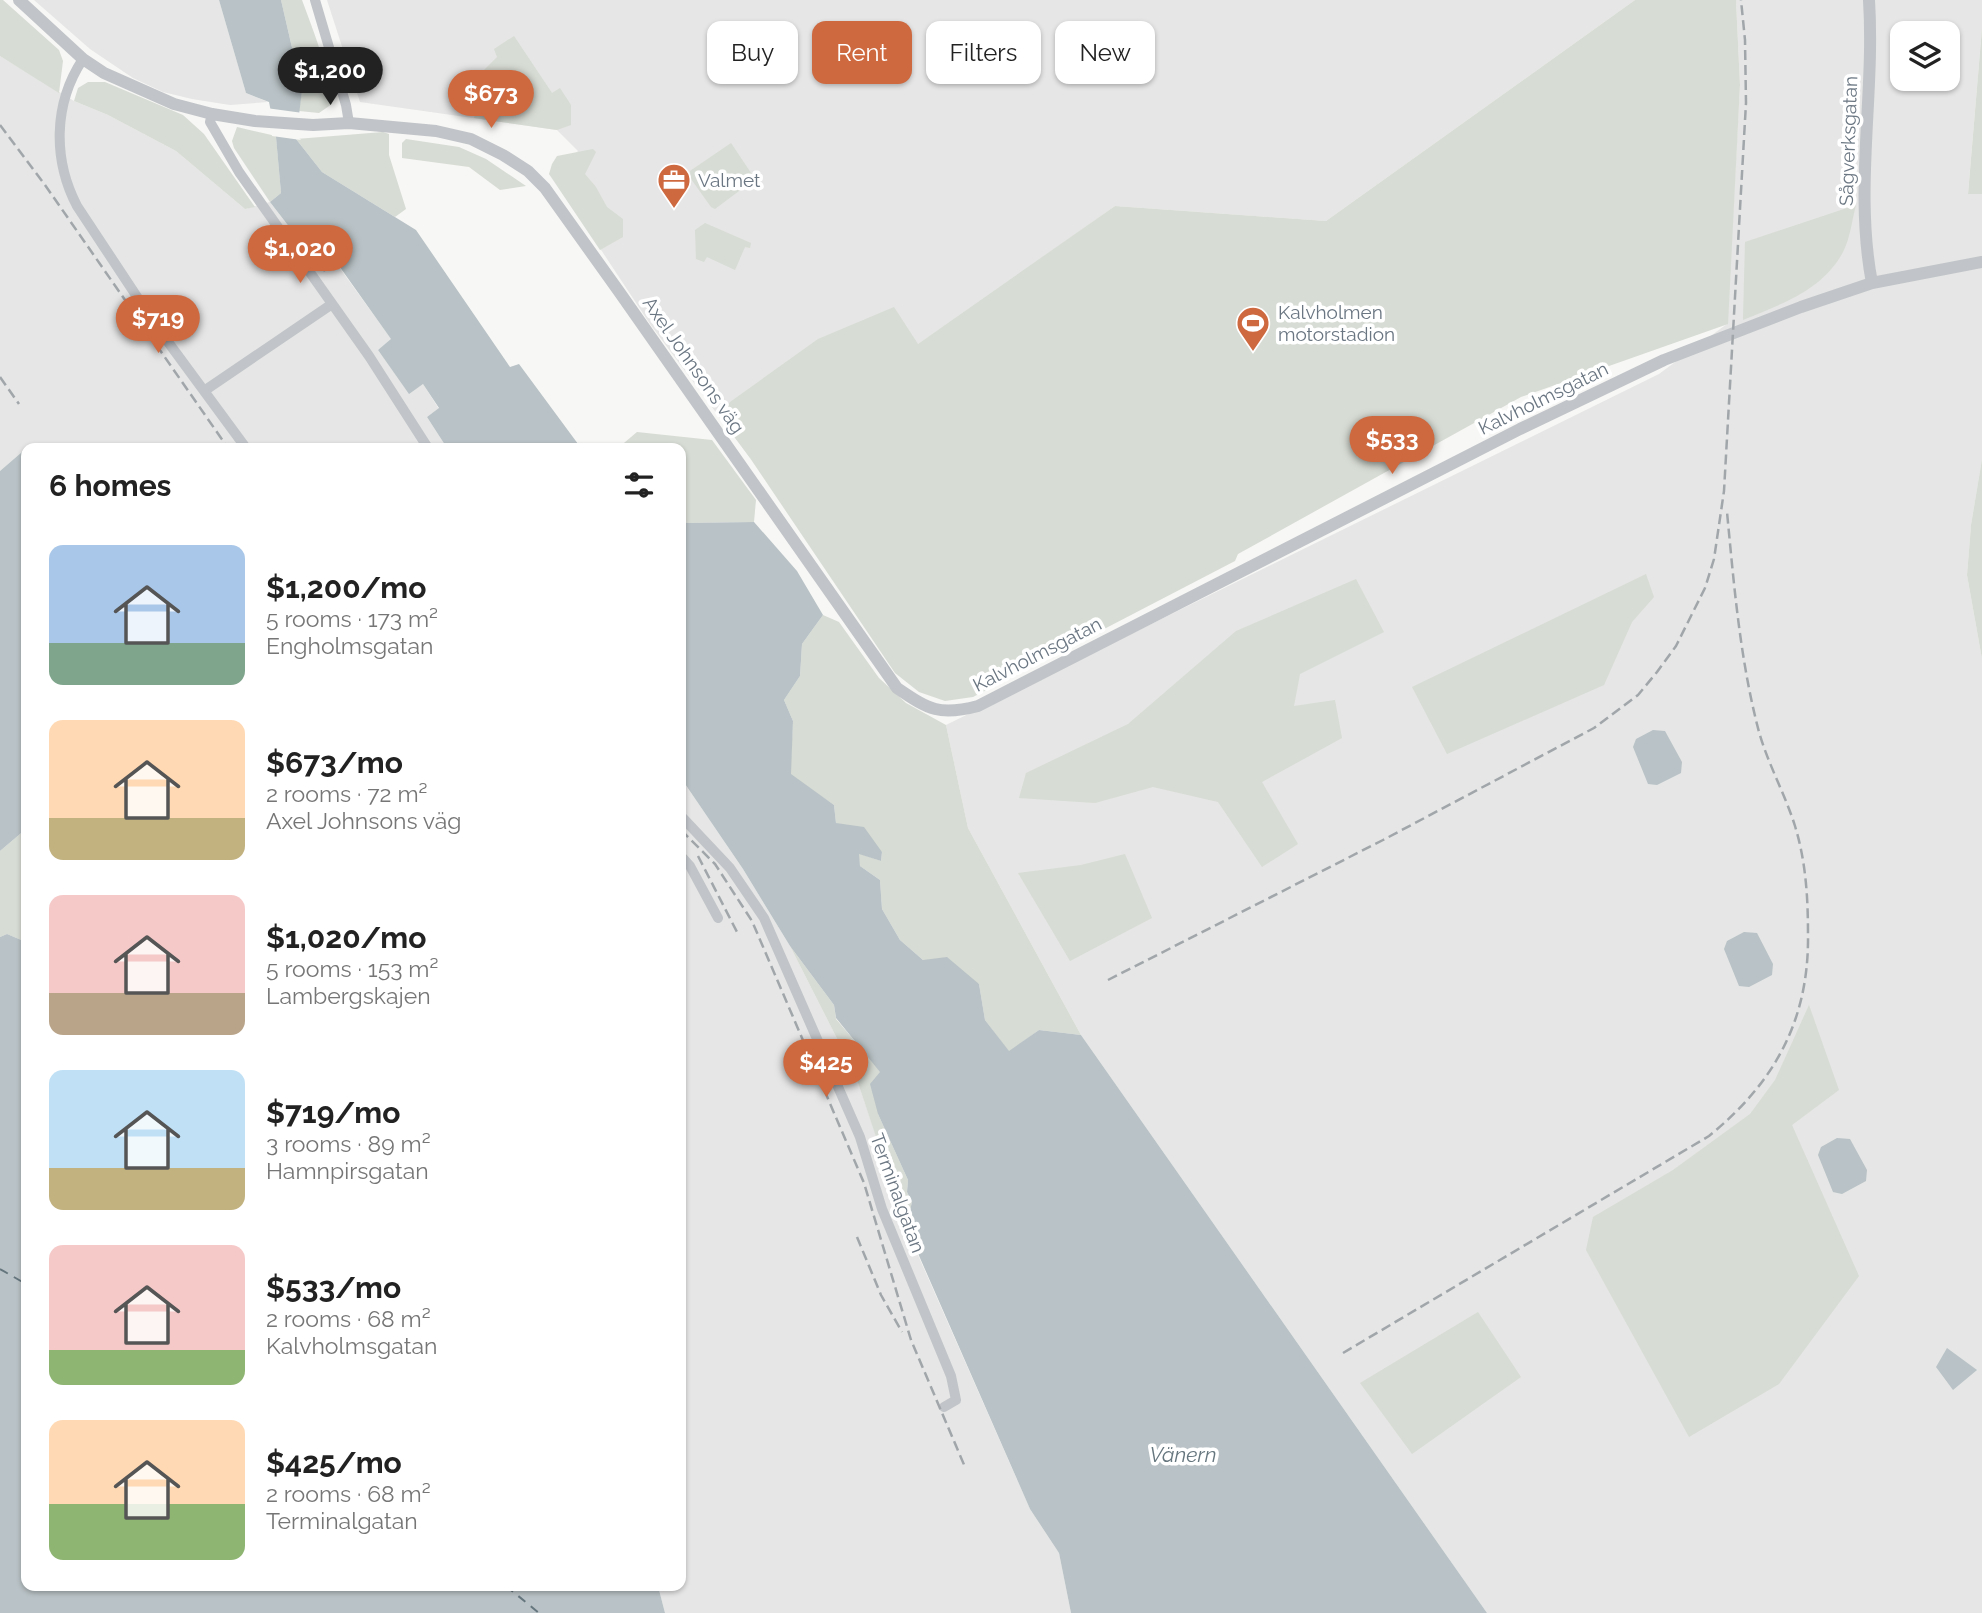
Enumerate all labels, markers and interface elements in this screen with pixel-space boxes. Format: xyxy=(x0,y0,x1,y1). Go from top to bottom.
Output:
chip: Buy xyxy=(707,21,798,84)
chip: Rent xyxy=(812,21,912,84)
chip: Filters xyxy=(926,21,1041,84)
chip: New xyxy=(1055,21,1155,84)
map controls xyxy=(1890,21,1960,91)
button: layers xyxy=(1890,21,1960,91)
pin: $1,200 xyxy=(273,48,387,107)
text: $1,200 xyxy=(294,56,366,83)
pin: $673 xyxy=(450,71,532,130)
street label: Sågverksgatan xyxy=(1835,75,1861,207)
text: $673 xyxy=(464,79,518,106)
office icon: Valmet xyxy=(655,161,693,210)
place label: Valmet xyxy=(698,169,761,191)
pin: $1,020 xyxy=(243,226,357,285)
text: $1,020 xyxy=(264,234,336,261)
street label: Axel Johnsons väg xyxy=(639,293,749,437)
pin: $719 xyxy=(117,296,199,355)
place label: Kalvholmen motorstadion xyxy=(1278,301,1395,345)
text: $719 xyxy=(132,304,184,331)
sports icon: Kalvholmen motorstadion xyxy=(1234,304,1272,353)
street label: Kalvholmsgatan xyxy=(1475,357,1611,439)
pin: $533 xyxy=(1351,416,1433,476)
text: $533 xyxy=(1366,425,1419,452)
icon: filters xyxy=(620,466,658,504)
text: 6 homes xyxy=(49,468,171,503)
text: $1,200/mo xyxy=(266,570,426,605)
icon: home xyxy=(105,573,189,657)
text: 5 rooms · 173 m² xyxy=(266,605,438,632)
street label: Kalvholmsgatan xyxy=(969,612,1105,696)
text: Engholmsgatan xyxy=(266,632,433,659)
text: $673/mo xyxy=(266,745,403,780)
icon: home xyxy=(105,748,189,832)
text: 2 rooms · 72 m² xyxy=(266,780,427,807)
text: Axel Johnsons väg xyxy=(266,807,462,834)
text: $1,020/mo xyxy=(266,920,426,955)
icon: home xyxy=(105,923,189,1007)
text: 5 rooms · 153 m² xyxy=(266,955,438,982)
text: Lambergskajen xyxy=(266,982,431,1009)
pin: $425 xyxy=(785,1040,867,1099)
text: $425 xyxy=(799,1048,853,1075)
text: $719/mo xyxy=(266,1095,400,1130)
icon: home xyxy=(105,1098,189,1182)
text: 3 rooms · 89 m² xyxy=(266,1130,431,1157)
street label: Terminalgatan xyxy=(866,1130,930,1256)
text: Hamnpirsgatan xyxy=(266,1157,429,1184)
text: $533/mo xyxy=(266,1270,401,1305)
icon: home xyxy=(105,1273,189,1357)
text: 2 rooms · 68 m² xyxy=(266,1305,431,1332)
text: Kalvholmsgatan xyxy=(266,1332,437,1359)
water label: Vänern xyxy=(1150,1442,1216,1467)
text: $425/mo xyxy=(266,1445,402,1480)
icon: home xyxy=(105,1448,189,1532)
text: 2 rooms · 68 m² xyxy=(266,1480,431,1507)
text: Terminalgatan xyxy=(266,1507,418,1534)

